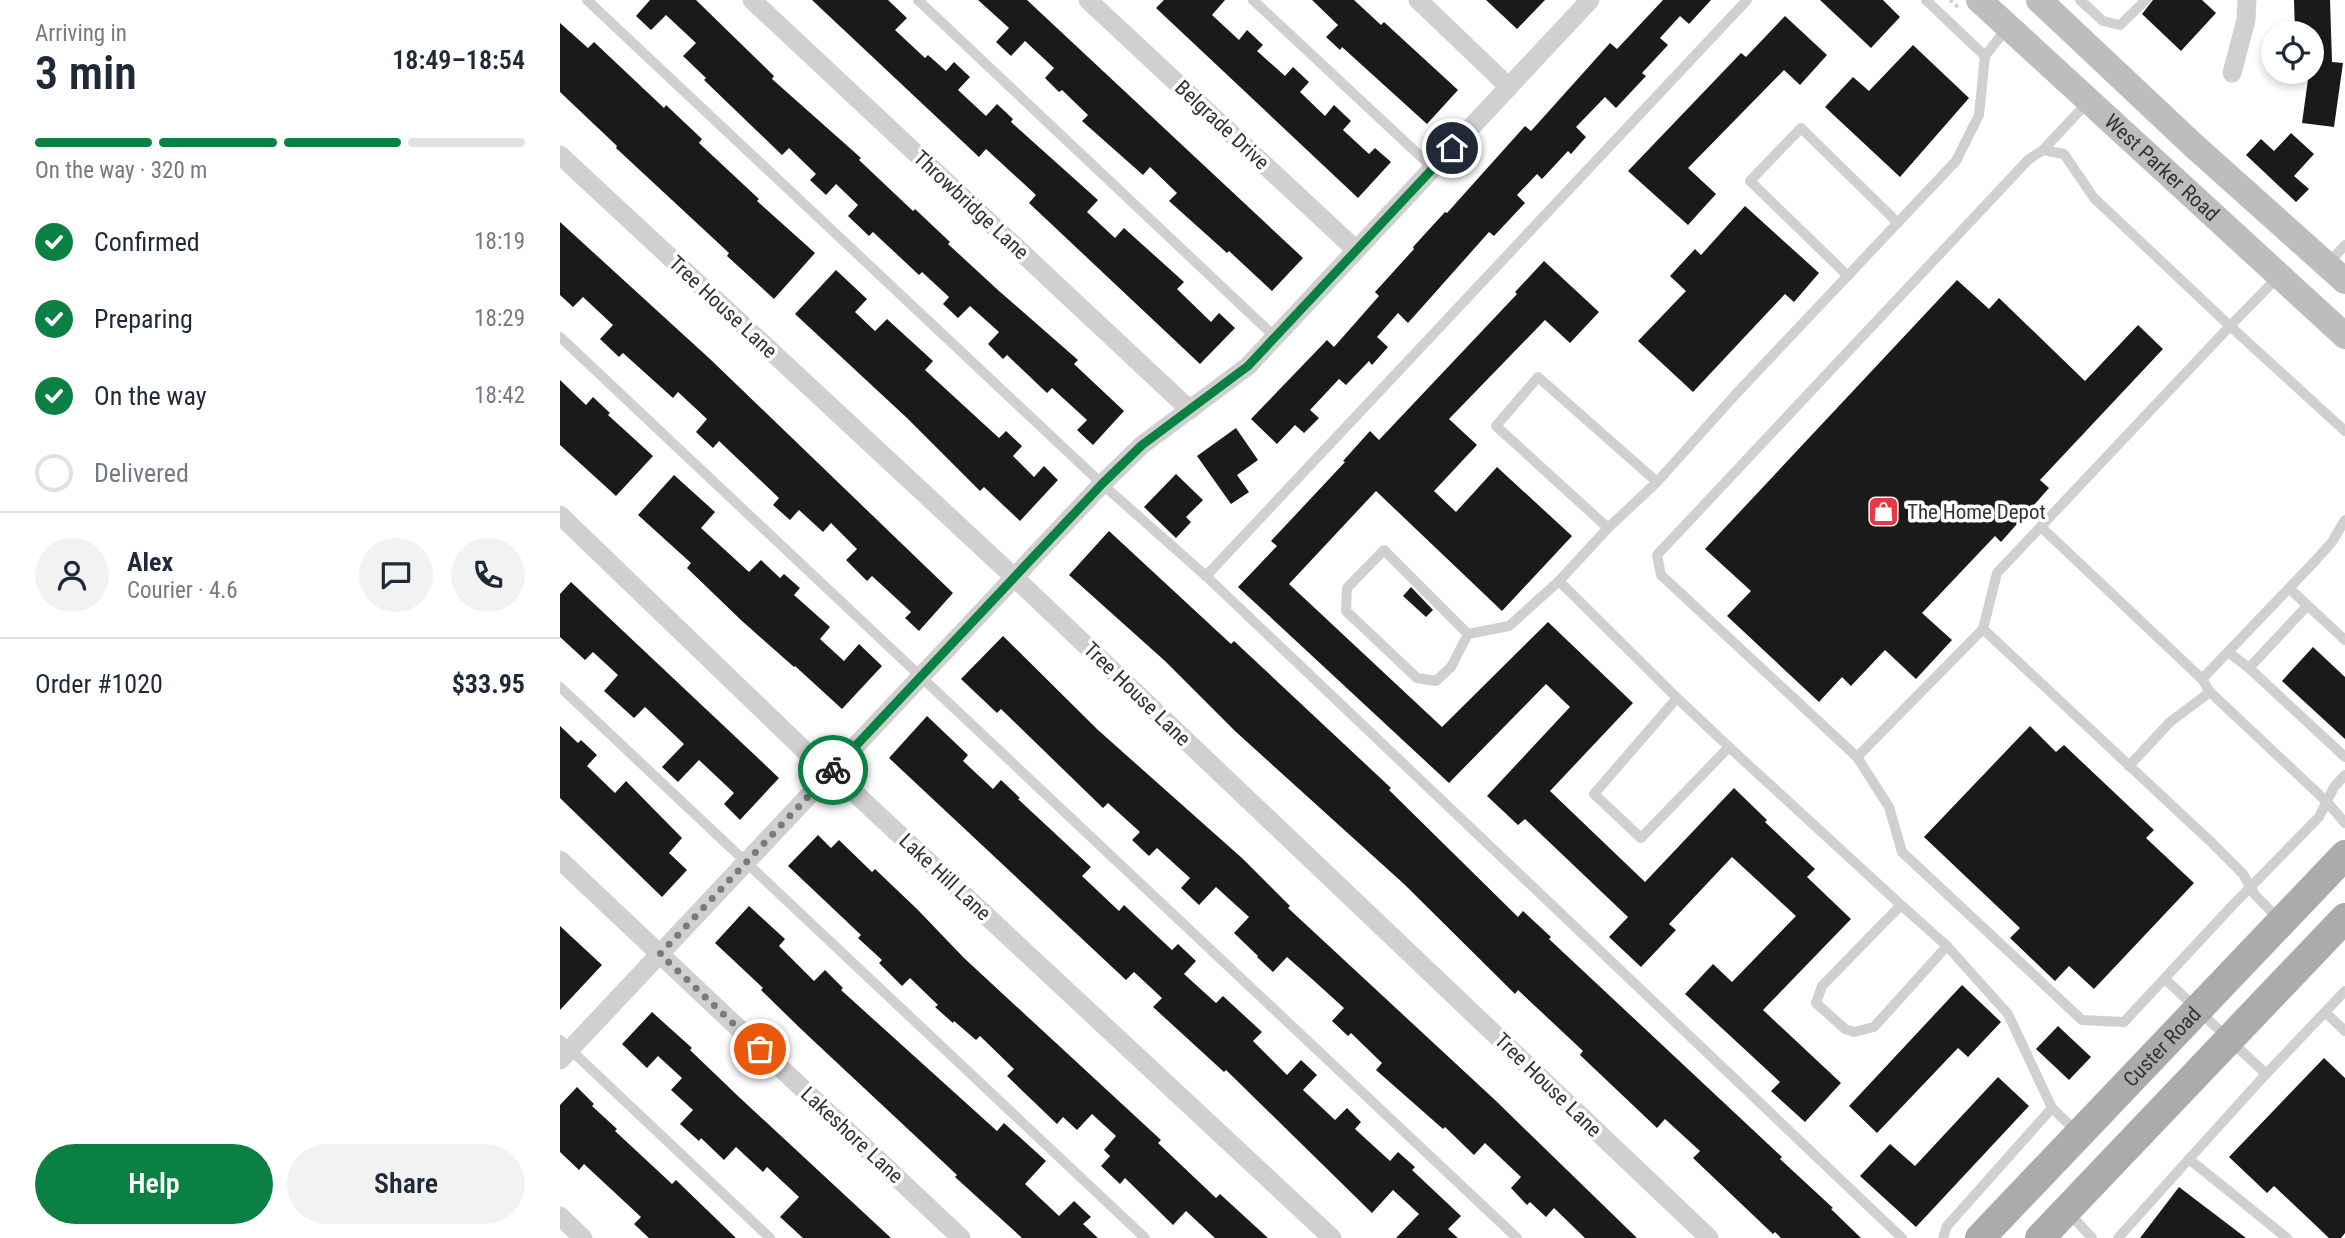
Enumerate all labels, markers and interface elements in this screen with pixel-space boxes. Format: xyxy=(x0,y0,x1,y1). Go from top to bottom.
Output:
text: Arriving in xyxy=(35,20,127,47)
map controls xyxy=(2261,21,2324,84)
button: locate xyxy=(2261,21,2324,84)
text: 18:49–18:54 xyxy=(392,45,525,75)
text: 3 min xyxy=(35,46,137,100)
street label: Belgrade Drive xyxy=(1170,75,1274,175)
street label: West Parker Road xyxy=(2100,109,2224,226)
pin xyxy=(1422,118,1482,178)
icon: home xyxy=(1433,129,1471,167)
street label: Throwbridge Lane xyxy=(909,146,1034,265)
text: On the way · 320 m xyxy=(35,157,207,184)
icon: check xyxy=(35,223,73,261)
text: Confirmed xyxy=(94,227,200,257)
text: 18:19 xyxy=(474,228,525,255)
street label: Tree House Lane xyxy=(664,251,782,363)
icon: check xyxy=(35,300,73,338)
text: Preparing xyxy=(94,304,193,334)
text: 18:29 xyxy=(474,305,525,332)
icon: check xyxy=(35,377,73,415)
text: On the way xyxy=(94,381,207,411)
text: 18:42 xyxy=(474,382,525,409)
text: Delivered xyxy=(94,458,189,488)
shop icon: The Home Depot xyxy=(1867,495,1901,529)
place label: The Home Depot xyxy=(1907,500,2046,524)
button: person xyxy=(35,538,109,612)
button: chat xyxy=(359,538,433,612)
button: phone xyxy=(451,538,525,612)
text: Alex xyxy=(127,547,173,577)
text: Courier · 4.6 xyxy=(127,577,238,604)
street label: Tree House Lane xyxy=(1079,637,1195,751)
text: Order #1020 xyxy=(35,669,163,699)
text: $33.95 xyxy=(452,669,525,699)
courier xyxy=(798,735,868,805)
icon: bike xyxy=(814,751,852,789)
street label: Lake Hill Lane xyxy=(894,829,996,926)
street label: Custer Road xyxy=(2119,1002,2206,1092)
pin xyxy=(730,1019,790,1079)
street label: Tree House Lane xyxy=(1490,1028,1606,1142)
icon: bag xyxy=(741,1030,779,1068)
street label: Lakeshore Lane xyxy=(796,1082,908,1188)
button: Help xyxy=(35,1144,273,1224)
button: Share xyxy=(287,1144,525,1224)

